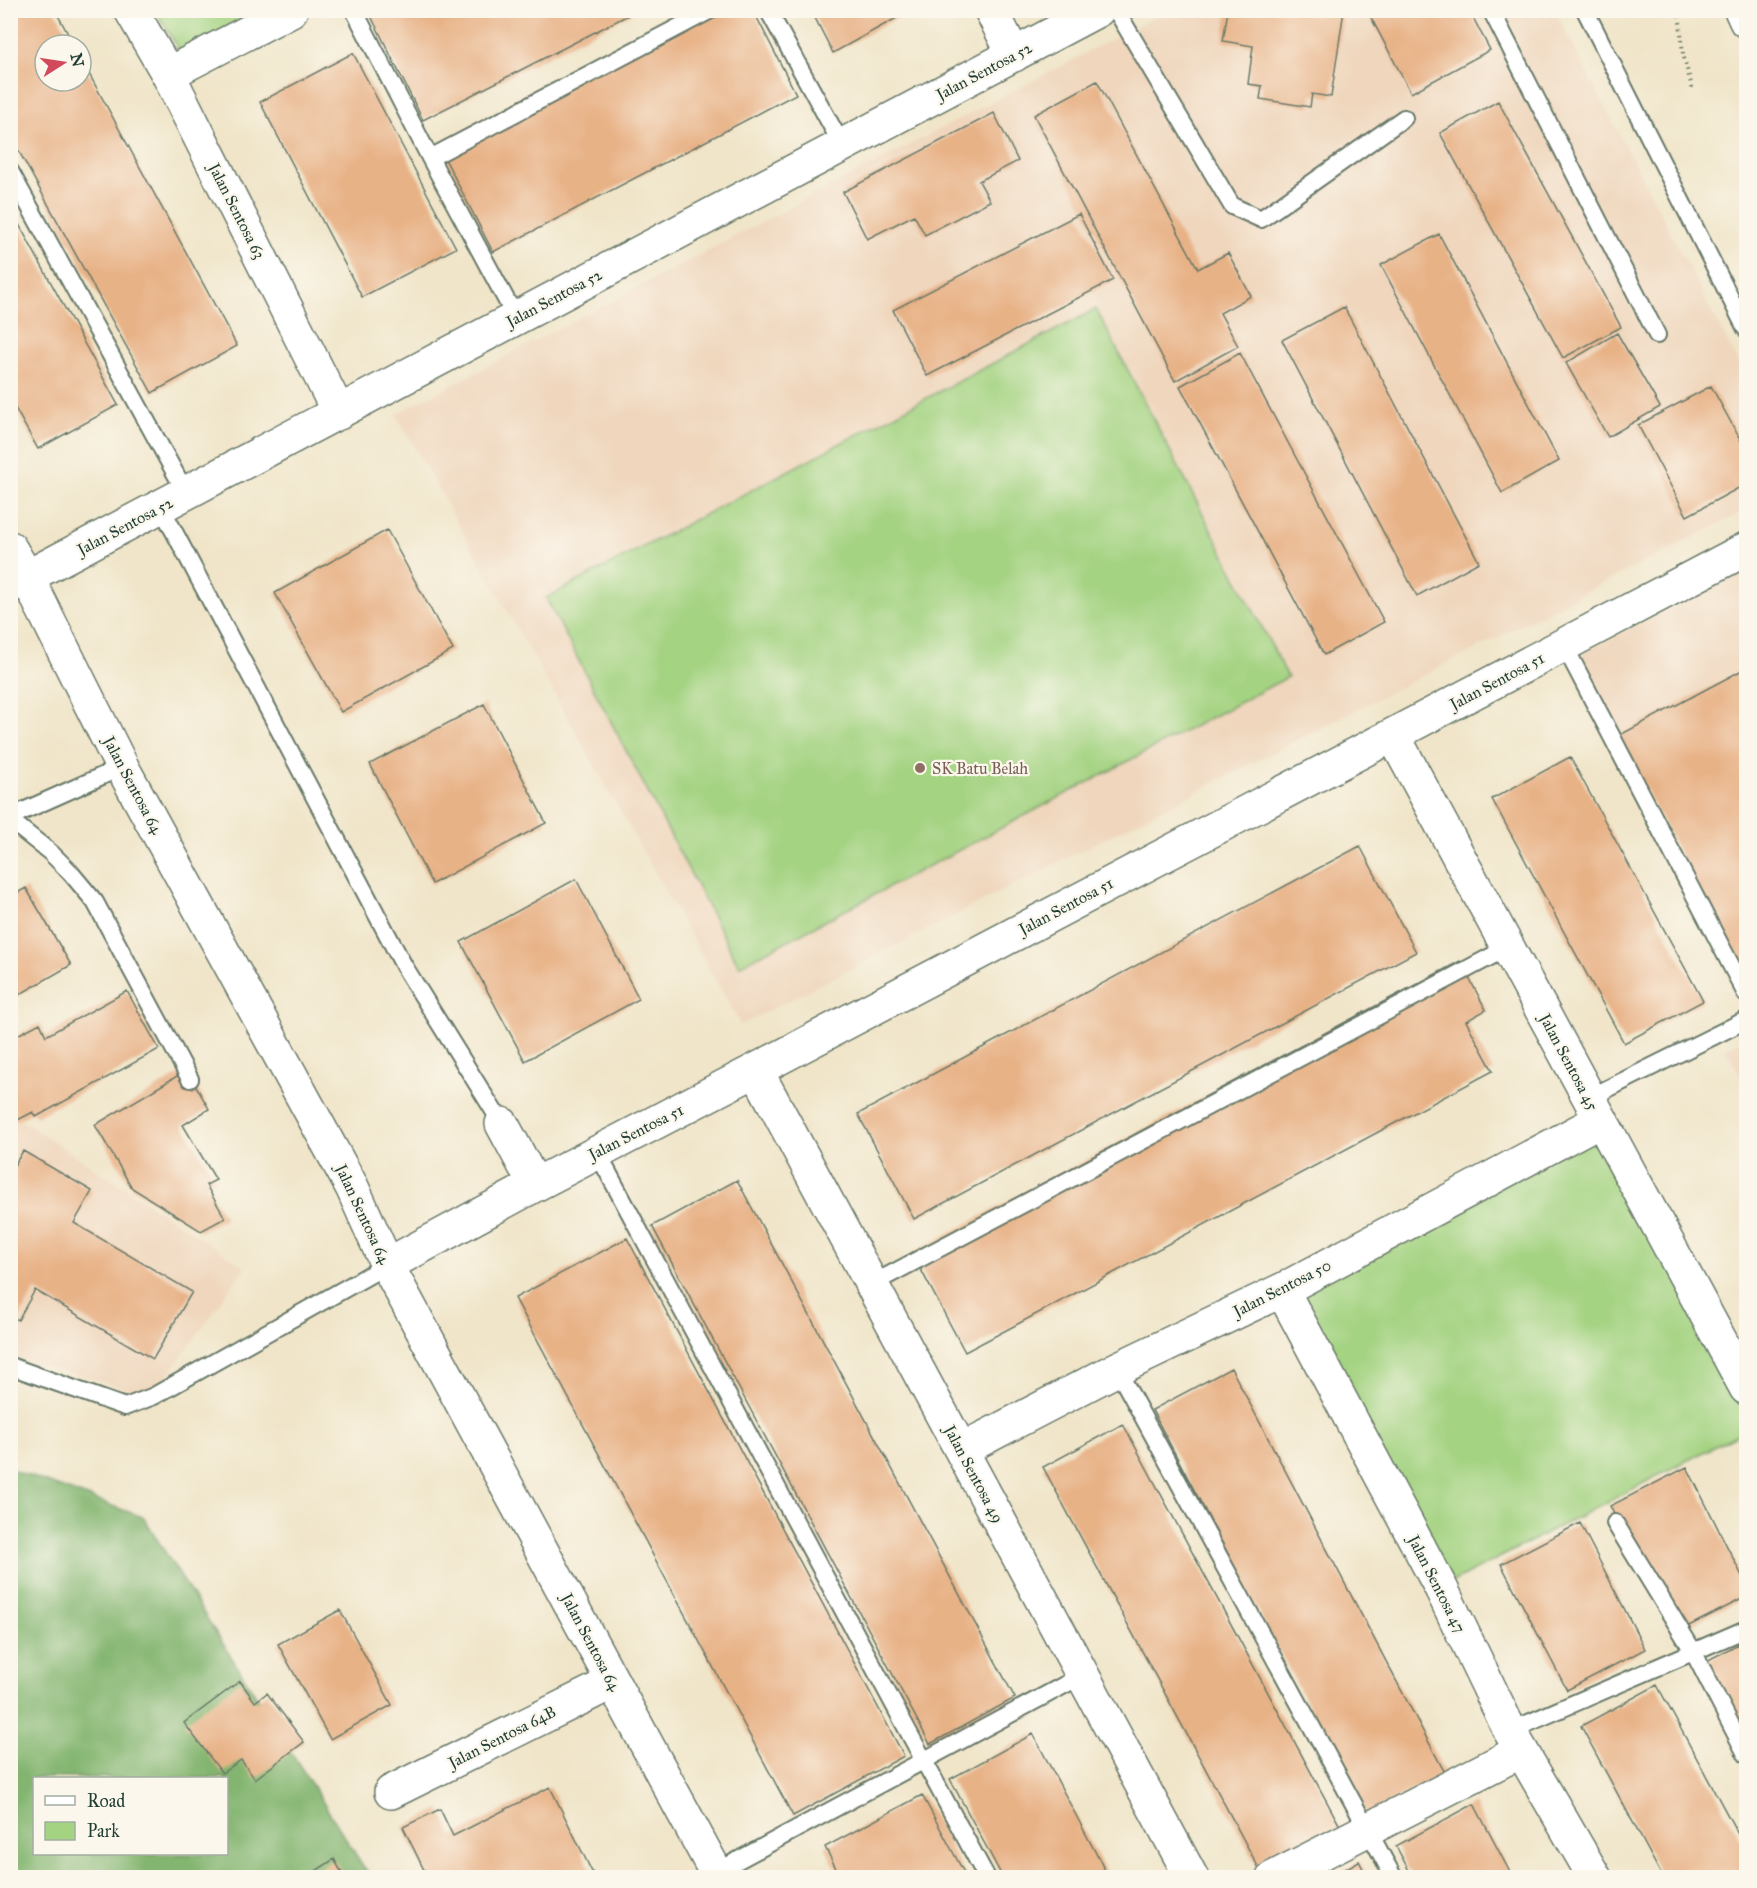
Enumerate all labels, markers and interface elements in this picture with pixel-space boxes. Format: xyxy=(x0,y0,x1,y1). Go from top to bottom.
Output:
north arrow xyxy=(33,33,93,93)
street label: Jalan Sentosa 52 xyxy=(931,38,1036,106)
text: N xyxy=(66,51,88,69)
street label: Jalan Sentosa 63 xyxy=(203,158,269,263)
street label: Jalan Sentosa 52 xyxy=(501,265,606,333)
street label: Jalan Sentosa 52 xyxy=(72,493,177,561)
street label: Jalan Sentosa 51 xyxy=(1445,648,1548,716)
street label: Jalan Sentosa 64 xyxy=(98,731,167,838)
place label: SK Batu Belah xyxy=(932,759,1028,778)
marker: SK Batu Belah xyxy=(913,761,927,775)
street label: Jalan Sentosa 51 xyxy=(1014,873,1117,941)
street label: Jalan Sentosa 45 xyxy=(1534,1009,1603,1115)
street label: Jalan Sentosa 51 xyxy=(584,1100,687,1166)
street label: Jalan Sentosa 64 xyxy=(330,1159,395,1268)
street label: Jalan Sentosa 50 xyxy=(1228,1255,1334,1323)
street label: Jalan Sentosa 49 xyxy=(938,1420,1008,1527)
street label: Jalan Sentosa 47 xyxy=(1402,1530,1470,1636)
street label: Jalan Sentosa 64 xyxy=(556,1588,625,1695)
street label: Jalan Sentosa 64B xyxy=(443,1702,559,1774)
legend xyxy=(33,1777,228,1855)
text: Road xyxy=(87,1790,125,1812)
text: Park xyxy=(87,1820,120,1842)

